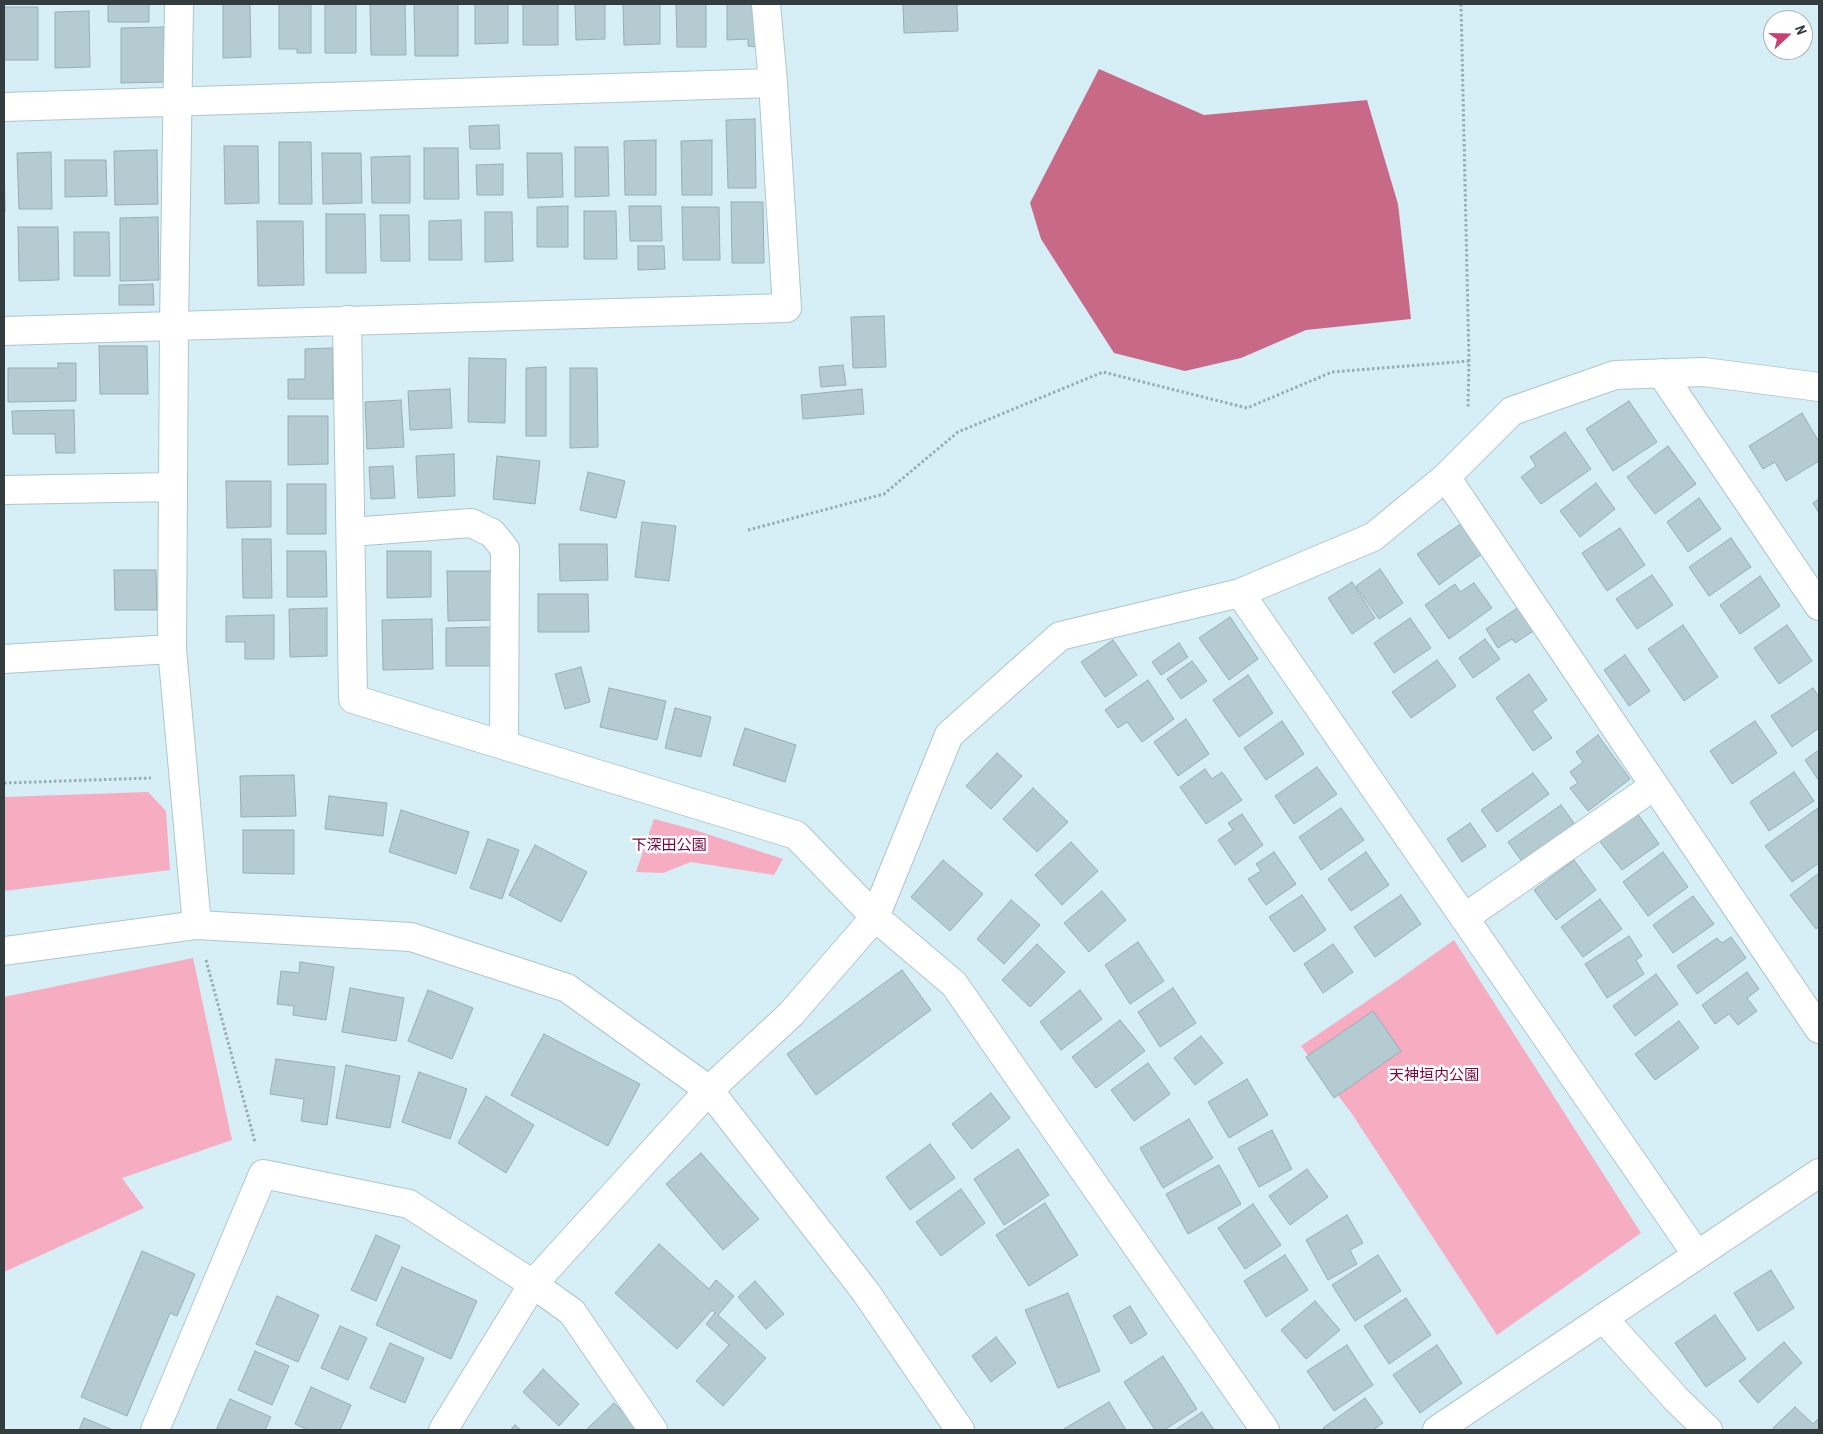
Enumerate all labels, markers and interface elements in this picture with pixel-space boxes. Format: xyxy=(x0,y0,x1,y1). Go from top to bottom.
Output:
north arrow xyxy=(1763,10,1813,60)
text: N xyxy=(1792,23,1810,37)
park label: 下深田公園 xyxy=(632,837,706,855)
park label: 天神垣内公園 xyxy=(1389,1067,1479,1085)

